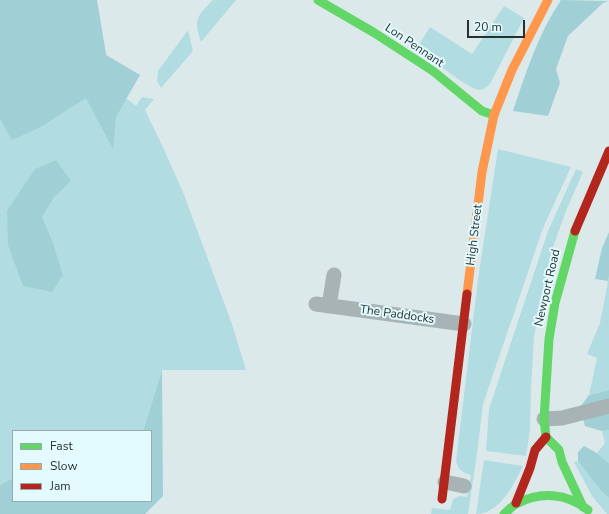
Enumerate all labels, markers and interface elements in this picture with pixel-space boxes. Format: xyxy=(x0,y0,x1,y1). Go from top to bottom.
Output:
scale bar xyxy=(469,12,527,38)
text: 20 m xyxy=(474,19,502,35)
street label: Lon Pennant xyxy=(382,21,446,71)
street label: High Street xyxy=(464,204,486,266)
street label: Newport Road xyxy=(532,248,564,328)
street label: The Paddocks xyxy=(359,303,435,327)
legend xyxy=(12,430,152,502)
text: Fast xyxy=(50,438,73,454)
text: Slow xyxy=(50,458,78,474)
text: Jam xyxy=(50,478,71,494)

